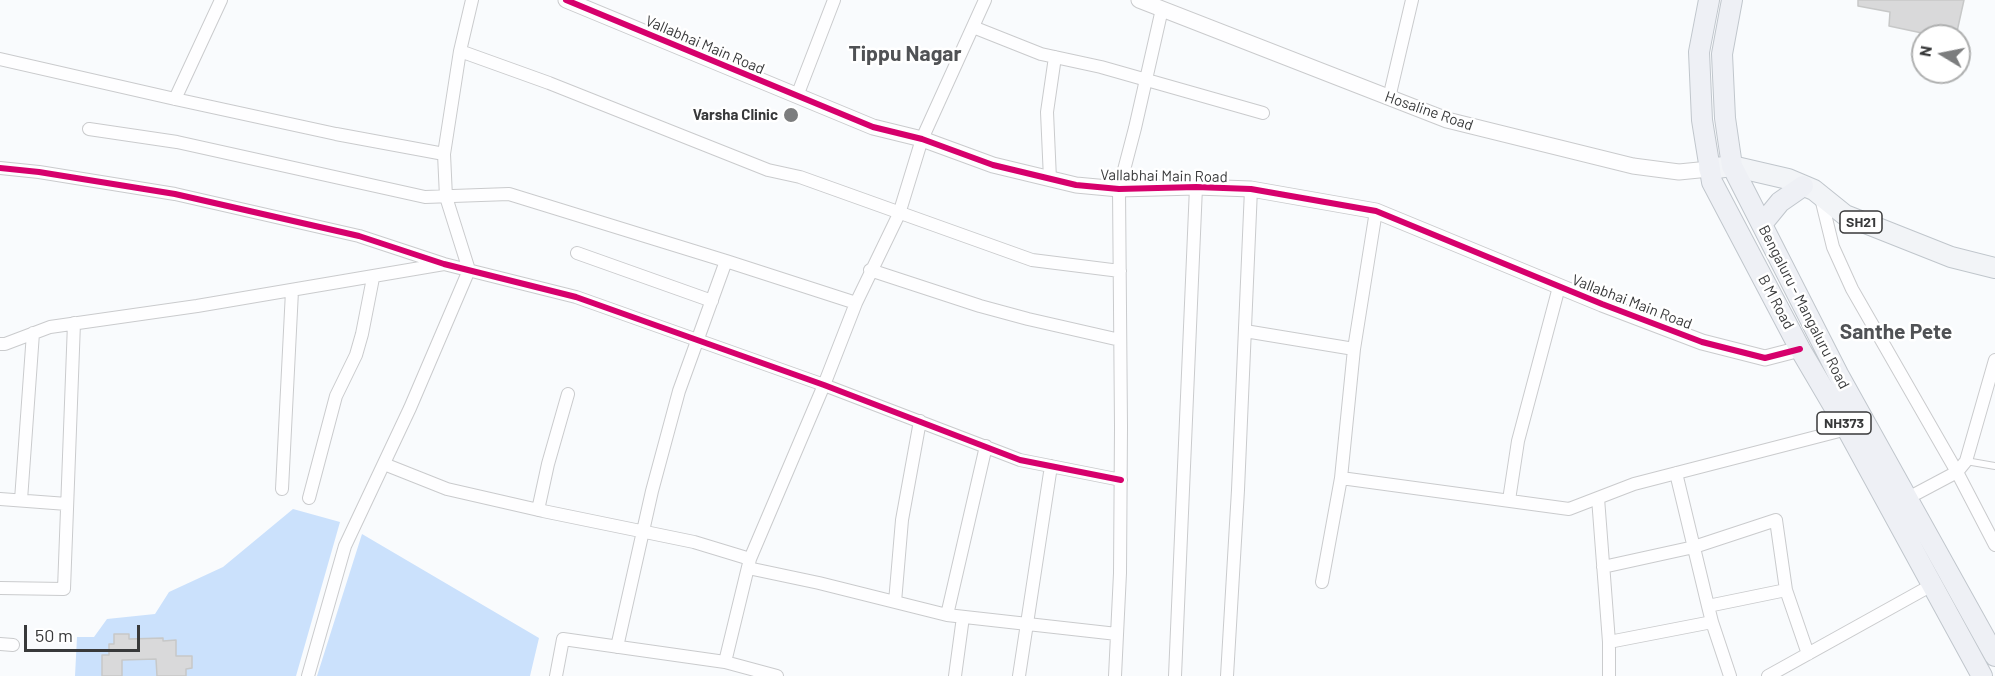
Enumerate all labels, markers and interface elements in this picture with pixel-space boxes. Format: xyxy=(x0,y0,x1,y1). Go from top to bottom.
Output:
street label: Vallabhai Main Road xyxy=(643,12,767,78)
north arrow xyxy=(1911,24,1971,84)
district label: Tippu Nagar xyxy=(849,41,961,67)
text: N xyxy=(1914,44,1935,58)
street label: Hosaline Road xyxy=(1382,87,1476,135)
place label: Varsha Clinic xyxy=(693,106,778,124)
marker: Varsha Clinic xyxy=(782,106,800,124)
street label: Vallabhai Main Road xyxy=(1100,166,1228,186)
road number: SH21 xyxy=(1840,211,1882,233)
street label: Bengaluru - Mangaluru Road xyxy=(1755,222,1853,392)
street label: Vallabhai Main Road xyxy=(1569,271,1695,333)
street label: B M Road xyxy=(1754,272,1798,332)
district label: Santhe Pete xyxy=(1840,319,1952,345)
road number: NH373 xyxy=(1817,412,1871,434)
scale bar xyxy=(27,613,142,651)
text: 50 m xyxy=(35,624,73,646)

